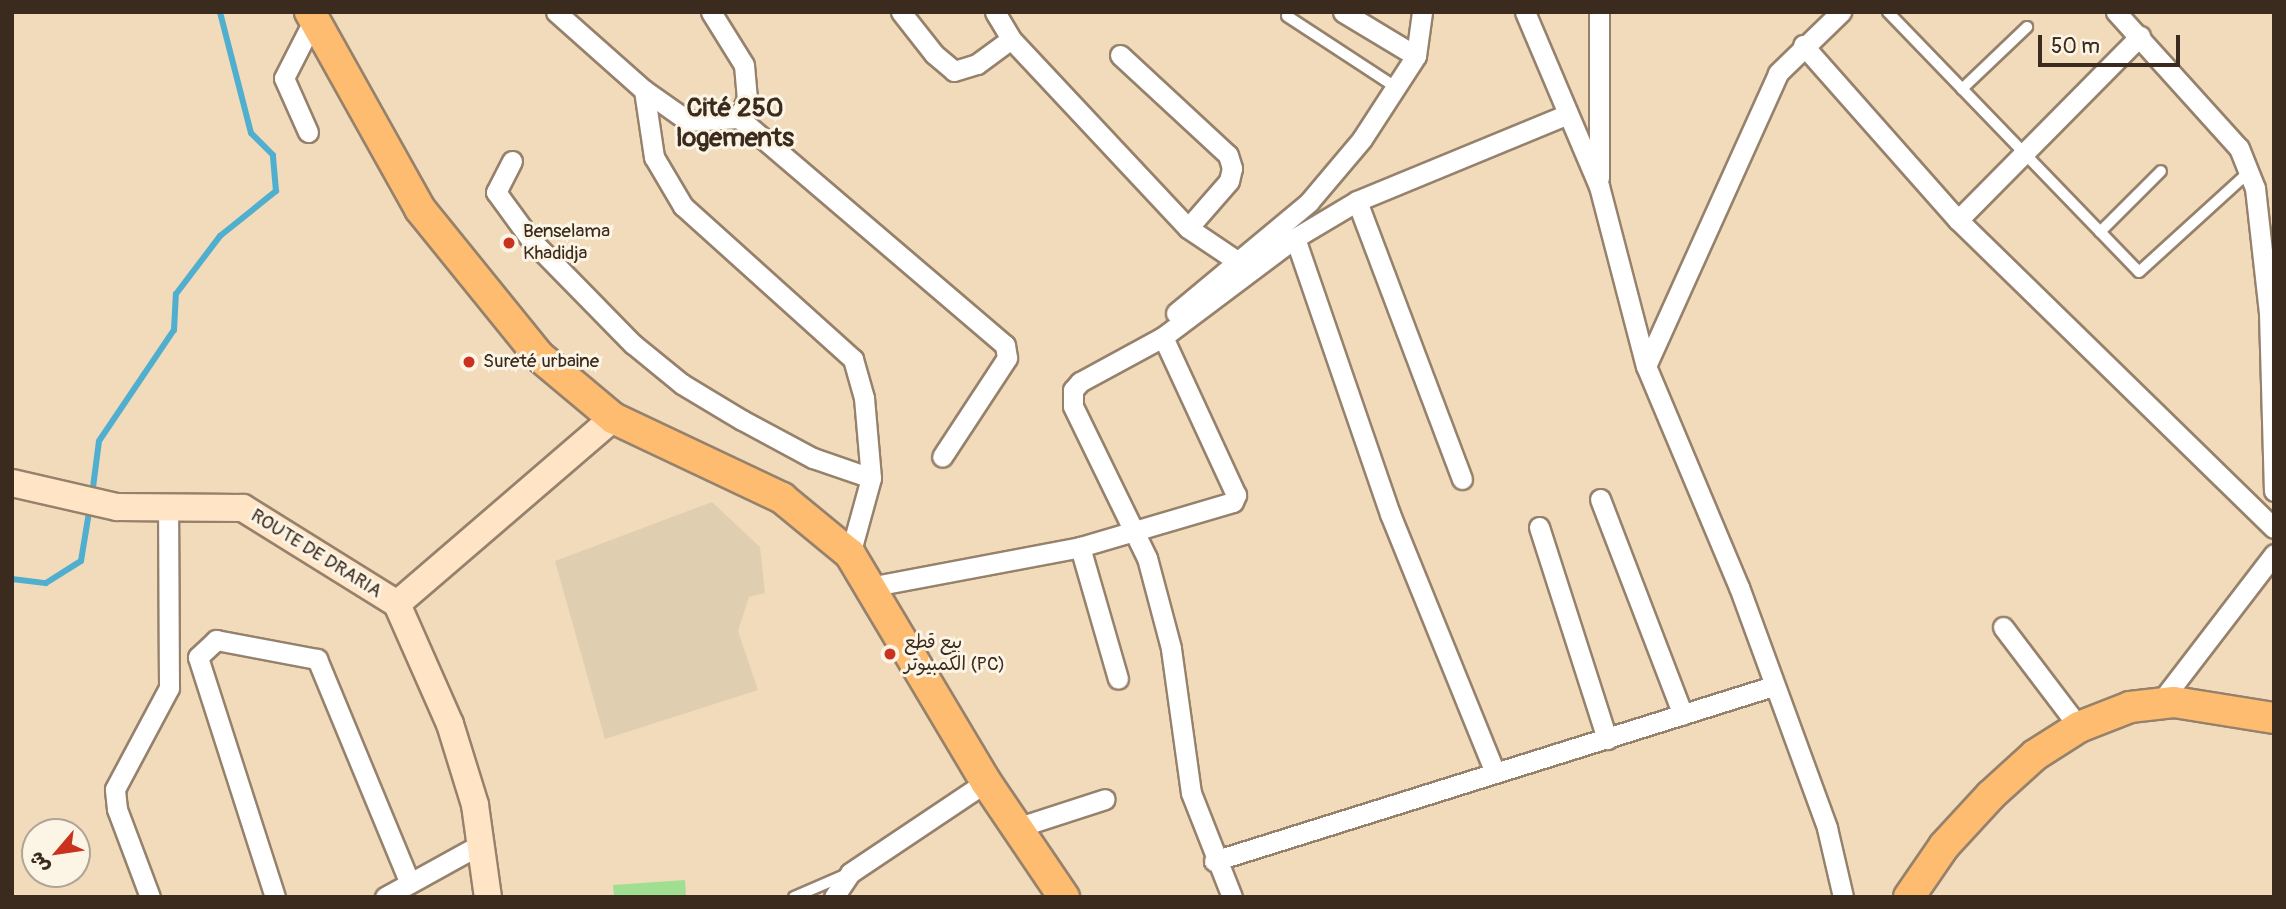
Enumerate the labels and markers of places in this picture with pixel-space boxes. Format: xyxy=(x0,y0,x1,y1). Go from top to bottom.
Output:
place label: Benselama Khadidja xyxy=(523,221,610,265)
marker: Benselama Khadidja xyxy=(501,235,517,251)
place label: Sureté urbaine xyxy=(483,351,599,373)
marker: Sureté urbaine xyxy=(461,354,477,370)
place label: بيع قطع الكمبيوتر (PC) xyxy=(904,632,1005,676)
marker: بيع قطع الكمبيوتر (PC) xyxy=(882,646,898,662)

